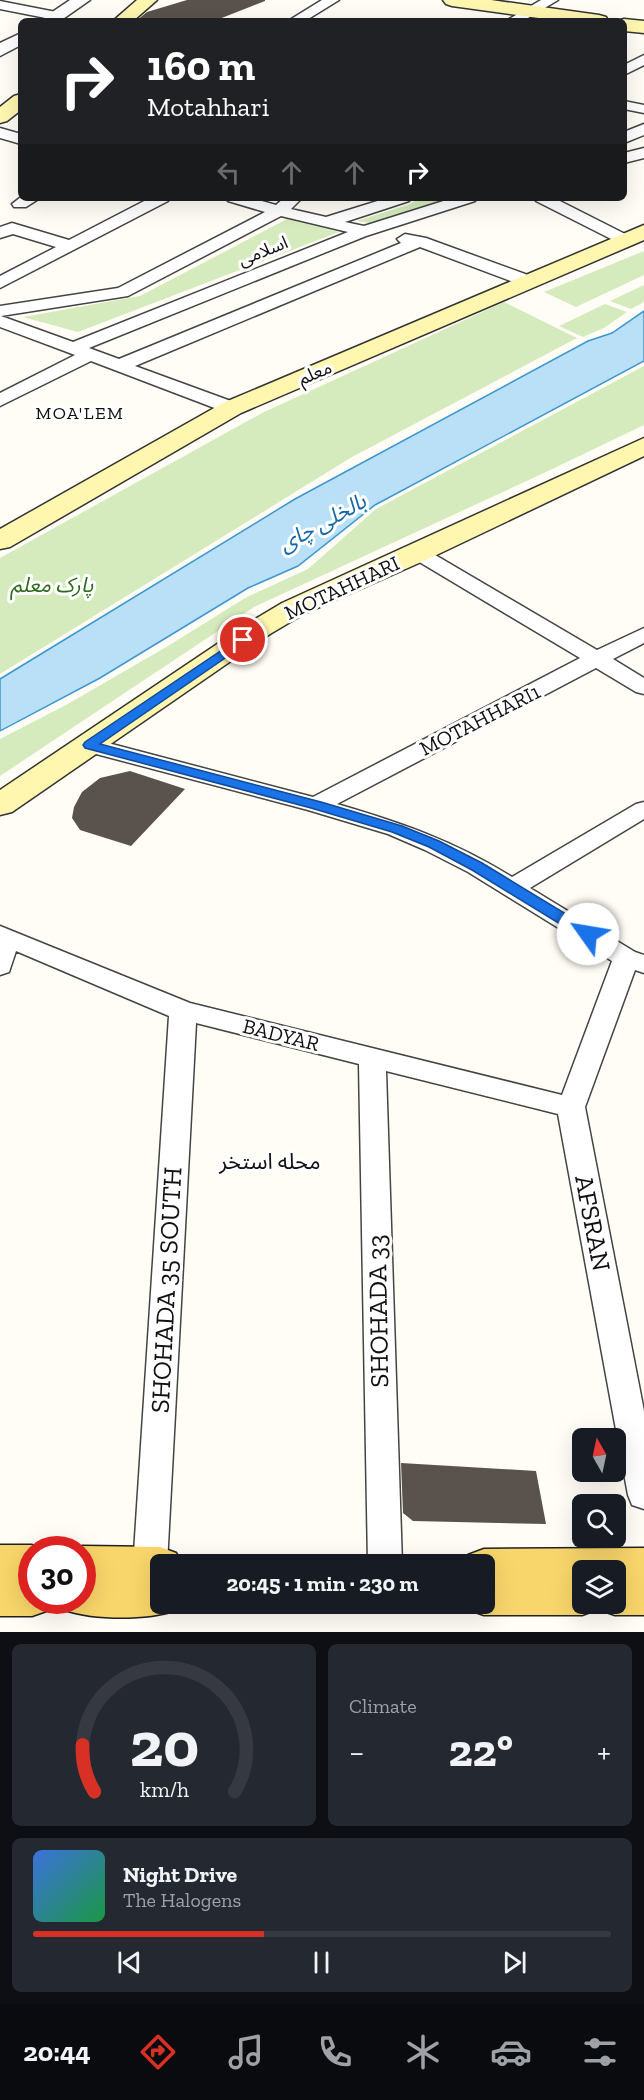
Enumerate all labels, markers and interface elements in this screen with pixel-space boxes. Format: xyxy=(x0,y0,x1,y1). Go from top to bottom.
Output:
text: 160 m xyxy=(147,40,255,91)
icon: right xyxy=(48,42,126,120)
text: Motahhari xyxy=(147,91,269,123)
icon: left xyxy=(212,156,245,189)
icon: ahead xyxy=(275,156,308,189)
icon: ahead xyxy=(338,156,371,189)
icon: right xyxy=(401,156,434,189)
street label: اسلامی xyxy=(235,231,291,271)
street label: معلم xyxy=(295,356,336,392)
district label: MOA'LEM xyxy=(36,402,124,424)
water label: بالخلی چای xyxy=(274,487,372,558)
street label: MOTAHHARI xyxy=(280,550,403,625)
park label: پارک معلم xyxy=(10,572,94,601)
pin xyxy=(217,614,268,665)
icon: arrive xyxy=(226,623,259,656)
street label: MOTAHHARI1 xyxy=(415,678,544,761)
position arrow xyxy=(556,902,620,966)
street label: BADYAR xyxy=(240,1013,322,1056)
district label: محله استخر xyxy=(218,1148,321,1175)
street label: SHOHADA 35 SOUTH xyxy=(144,1166,188,1414)
street label: AFSRAN xyxy=(568,1172,618,1274)
street label: SHOHADA 33 xyxy=(361,1234,395,1388)
north arrow xyxy=(572,1428,626,1482)
map controls xyxy=(572,1428,626,1614)
button: search xyxy=(572,1494,626,1548)
speed limit sign: 30 xyxy=(18,1536,96,1614)
button: layers xyxy=(572,1560,626,1614)
text: 20:45 · 1 min · 230 m xyxy=(226,1570,419,1597)
text: Climate xyxy=(349,1694,417,1718)
text: 20 xyxy=(129,1707,199,1782)
text: 22° xyxy=(448,1724,513,1778)
text: − xyxy=(349,1732,364,1771)
text: + xyxy=(597,1732,611,1771)
text: km/h xyxy=(140,1777,188,1802)
text: Night Drive xyxy=(123,1861,237,1888)
text: The Halogens xyxy=(123,1888,241,1912)
icon: previous xyxy=(113,1946,146,1979)
icon: pause xyxy=(305,1946,338,1979)
icon: next xyxy=(498,1946,531,1979)
icon: directions xyxy=(137,2031,179,2073)
icon: music xyxy=(225,2031,267,2073)
icon: phone xyxy=(314,2031,356,2073)
icon: climate xyxy=(402,2031,444,2073)
icon: car xyxy=(490,2031,532,2073)
icon: filters xyxy=(579,2031,621,2073)
text: 20:44 xyxy=(23,2036,91,2068)

